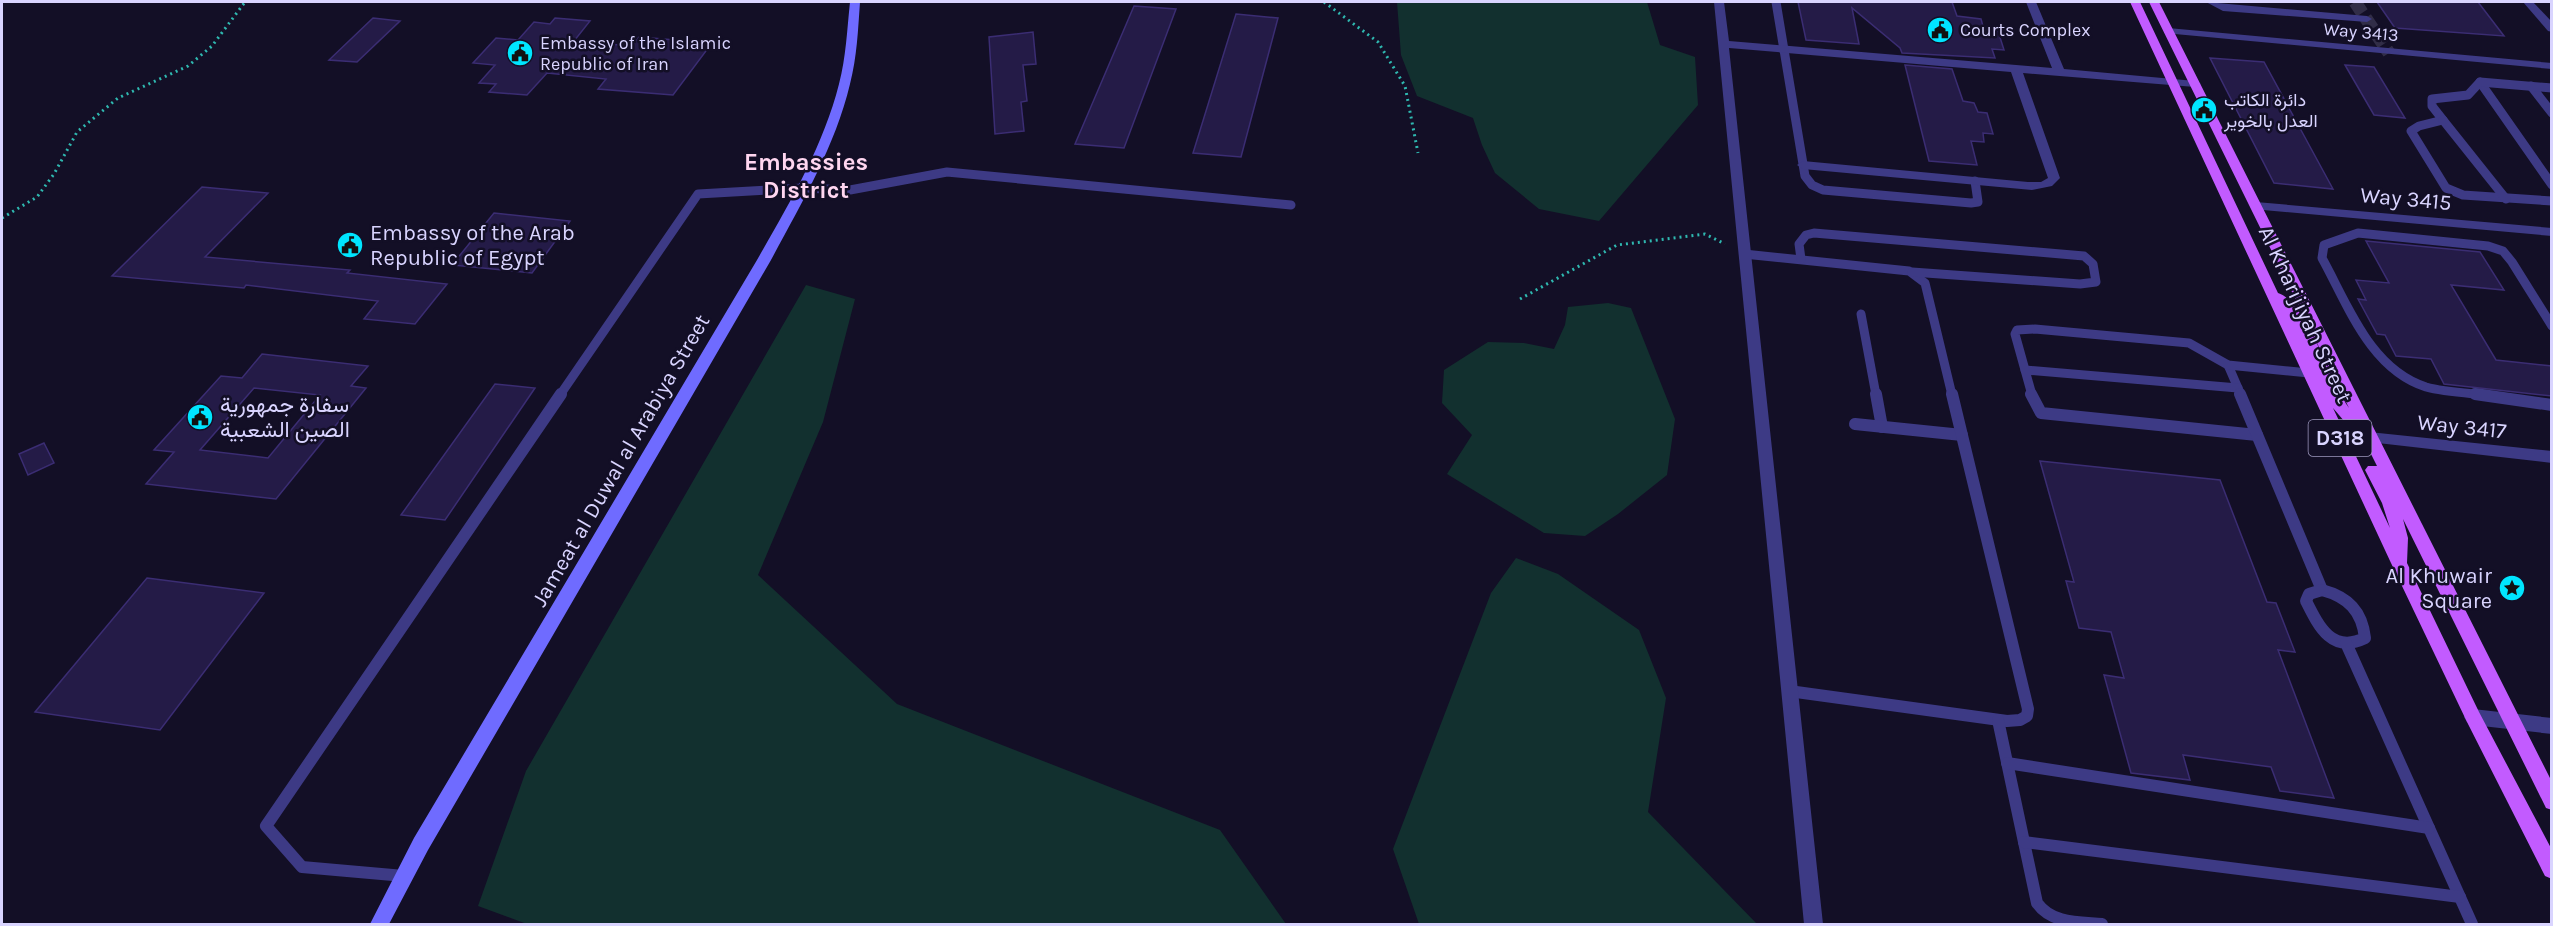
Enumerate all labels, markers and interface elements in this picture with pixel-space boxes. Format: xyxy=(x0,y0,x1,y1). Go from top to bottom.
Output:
public building icon: Courts Complex xyxy=(1925,15,1955,45)
street label: Way 3413 xyxy=(2323,18,2399,46)
place label: Courts Complex xyxy=(1960,19,2091,41)
place label: Embassy of the Islamic Republic of Iran xyxy=(540,32,731,75)
public building icon: Embassy of the Islamic Republic of Iran xyxy=(505,38,535,68)
place label: دائرة الكاتب العدل بالخوير xyxy=(2223,89,2318,132)
public building icon: دائرة الكاتب العدل بالخوير xyxy=(2189,95,2219,125)
district label: Embassies District xyxy=(744,148,868,204)
street label: Way 3415 xyxy=(2359,182,2453,216)
place label: Embassy of the Arab Republic of Egypt xyxy=(370,220,575,271)
street label: Al Kharijiyah Street xyxy=(2253,222,2357,407)
public building icon: Embassy of the Arab Republic of Egypt xyxy=(335,230,365,260)
street label: Jameat al Duwal al Arabiya Street xyxy=(526,310,715,611)
place label: سفارة جمهورية الصين الشعبية xyxy=(220,392,350,443)
public building icon: سفارة جمهورية الصين الشعبية xyxy=(185,402,215,432)
street label: Way 3417 xyxy=(2416,409,2508,445)
road number: D318 xyxy=(2308,420,2372,456)
place label: Al Khuwair Square xyxy=(2385,563,2492,614)
place icon: Al Khuwair Square xyxy=(2497,573,2527,603)

